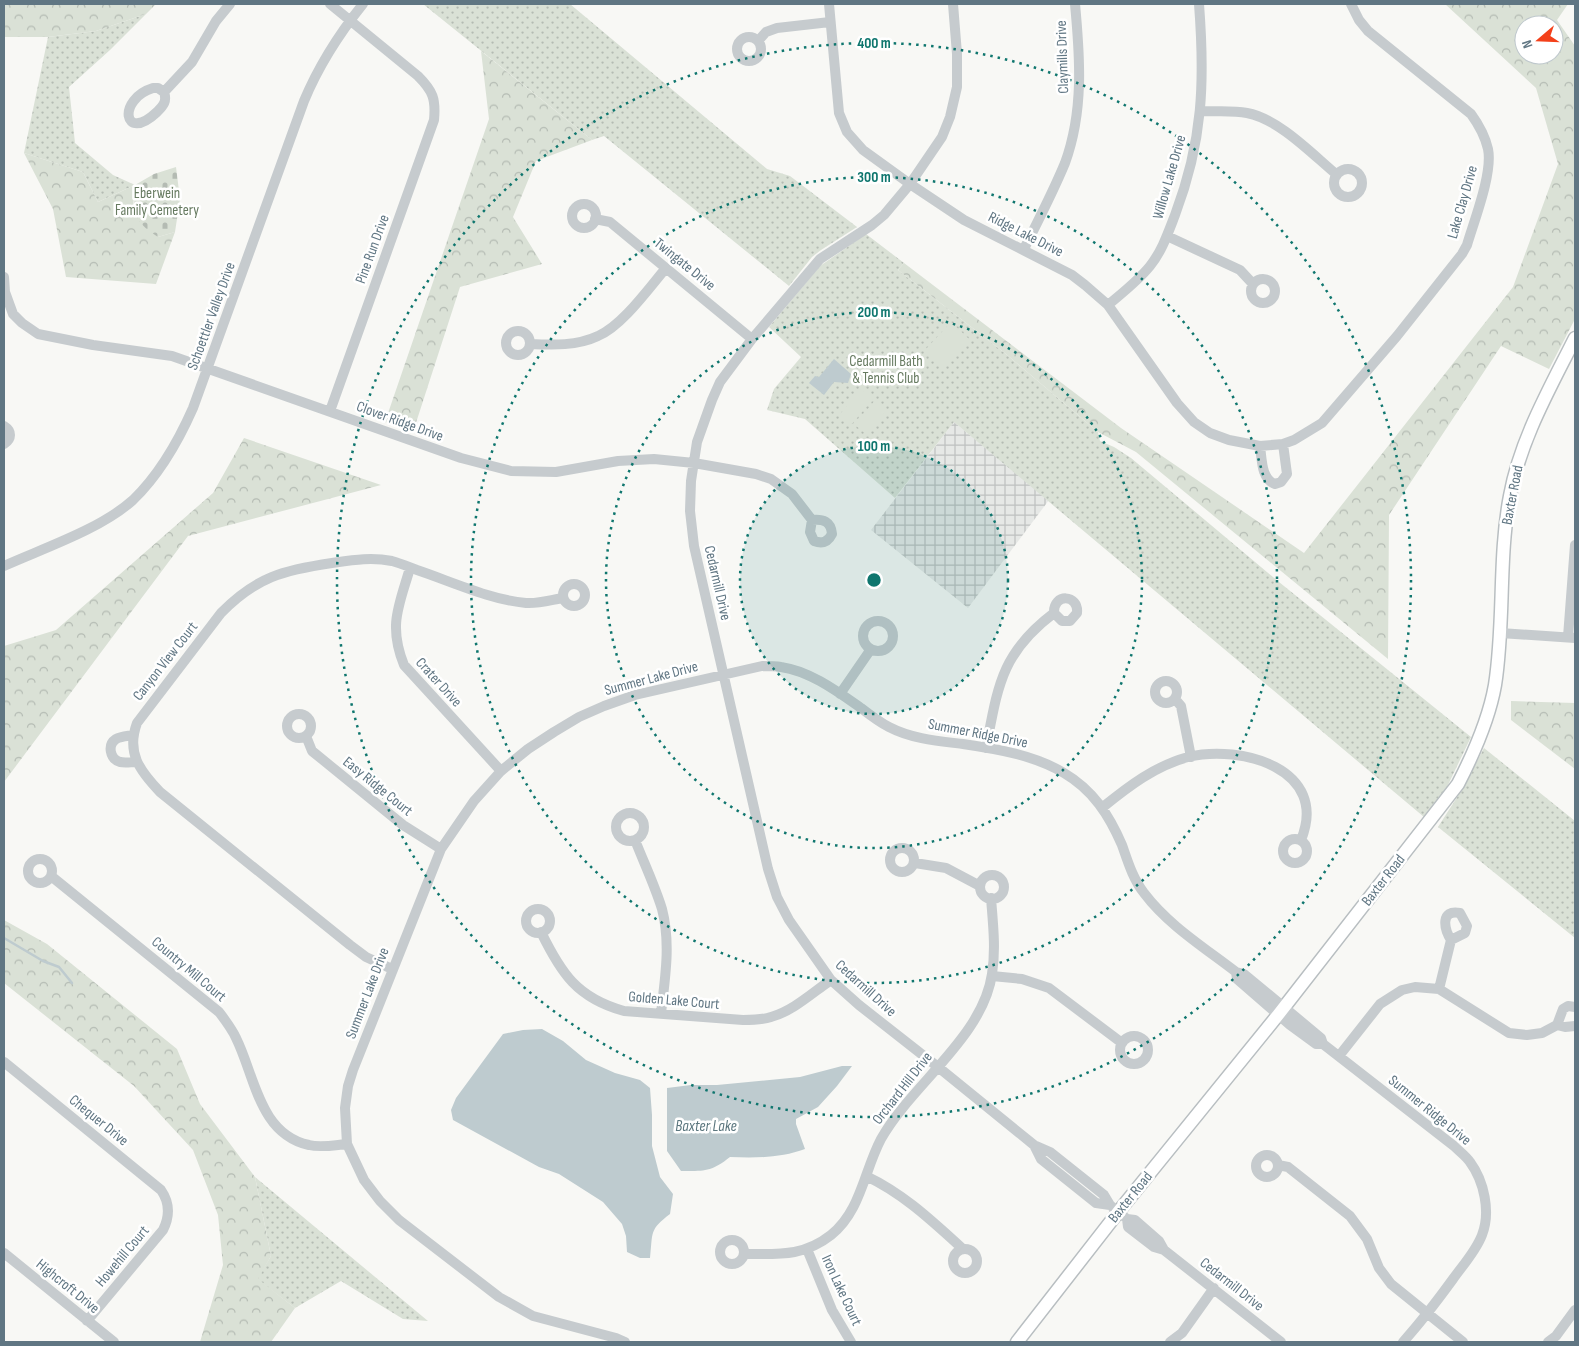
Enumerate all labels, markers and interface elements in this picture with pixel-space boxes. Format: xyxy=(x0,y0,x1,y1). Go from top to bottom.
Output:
north arrow xyxy=(1514,15,1564,65)
street label: Claymills Drive xyxy=(1052,20,1073,94)
text: 400 m xyxy=(857,34,891,53)
text: N xyxy=(1518,38,1536,50)
street label: Willow Lake Drive xyxy=(1148,133,1191,221)
street label: Lake Clay Drive xyxy=(1443,163,1482,241)
text: 300 m xyxy=(857,168,891,187)
park label: Eberwein Family Cemetery xyxy=(115,184,199,220)
street label: Ridge Lake Drive xyxy=(985,207,1067,261)
street label: Pine Run Drive xyxy=(351,212,394,286)
street label: Twingate Drive xyxy=(650,234,719,295)
street label: Schoettler Valley Drive xyxy=(183,260,240,373)
text: 200 m xyxy=(857,303,891,322)
park label: Cedarmill Bath & Tennis Club xyxy=(849,352,923,388)
street label: Clover Ridge Drive xyxy=(354,397,446,446)
text: 100 m xyxy=(858,437,890,456)
street label: Baxter Road xyxy=(1497,464,1528,526)
street label: Cedarmill Drive xyxy=(700,544,735,622)
centre of rings xyxy=(865,571,883,589)
street label: Canyon View Court xyxy=(129,618,202,705)
street label: Crater Drive xyxy=(411,654,466,711)
street label: Summer Lake Drive xyxy=(602,657,700,700)
street label: Summer Ridge Drive xyxy=(926,715,1029,752)
street label: Easy Ridge Court xyxy=(339,752,417,821)
street label: Baxter Road xyxy=(1357,851,1409,910)
street label: Country Mill Court xyxy=(147,933,230,1006)
street label: Summer Lake Drive xyxy=(341,945,394,1041)
street label: Cedarmill Drive xyxy=(831,956,900,1021)
street label: Golden Lake Court xyxy=(628,987,721,1014)
street label: Orchard Hill Drive xyxy=(868,1048,937,1128)
street label: Summer Ridge Drive xyxy=(1384,1071,1475,1150)
street label: Chequer Drive xyxy=(65,1091,132,1150)
water label: Baxter Lake xyxy=(675,1117,737,1136)
street label: Baxter Road xyxy=(1104,1168,1157,1227)
street label: Howehill Court xyxy=(91,1222,154,1291)
street label: Iron Lake Court xyxy=(817,1252,866,1329)
street label: Cedarmill Drive xyxy=(1196,1253,1268,1315)
street label: Highcroft Drive xyxy=(32,1255,103,1318)

